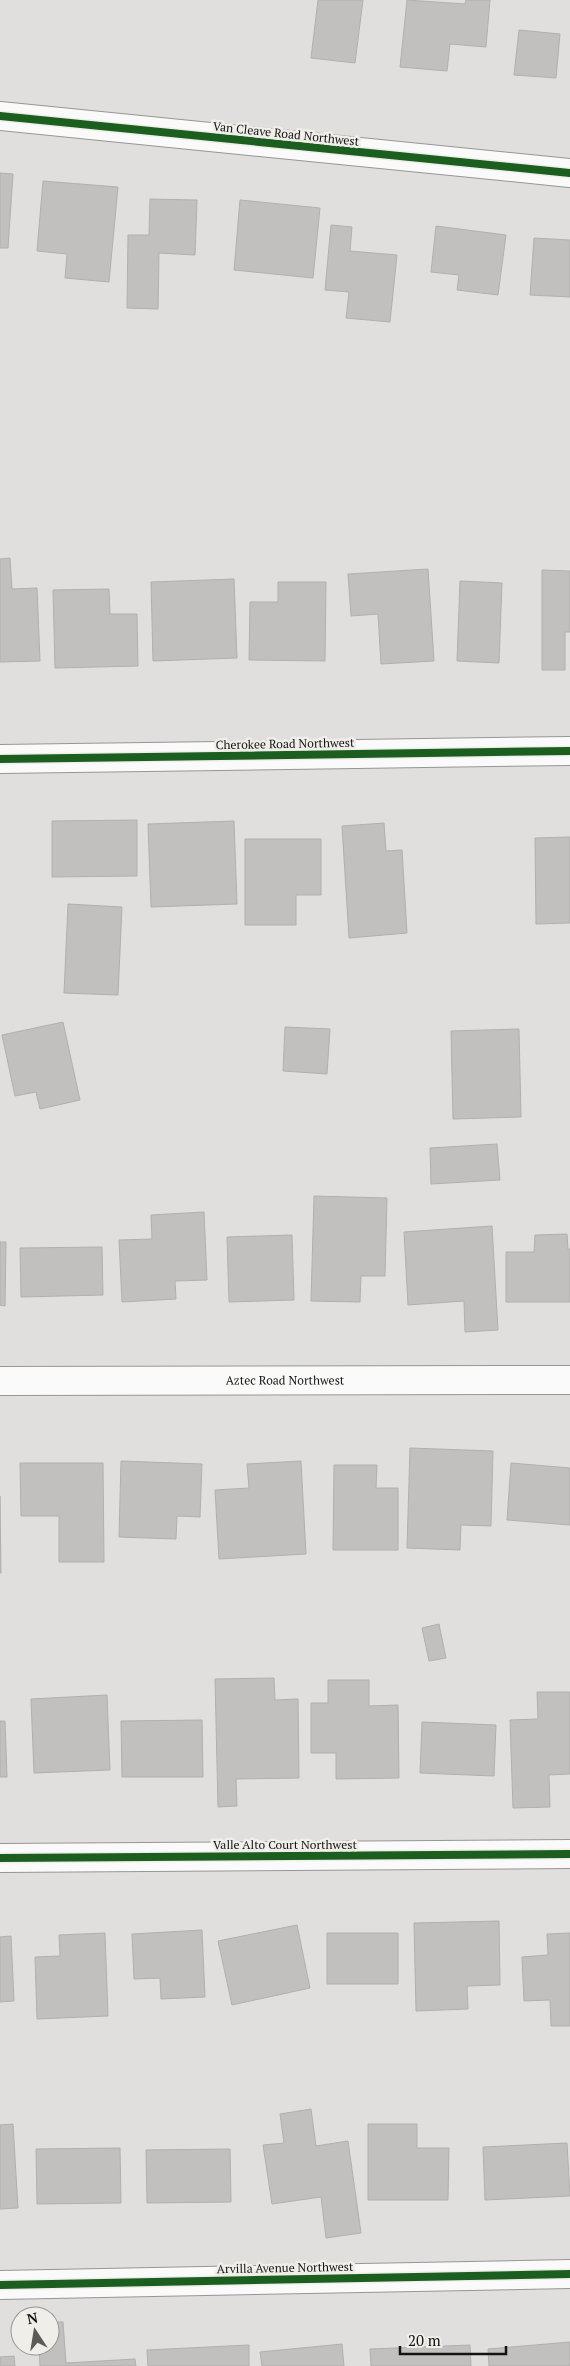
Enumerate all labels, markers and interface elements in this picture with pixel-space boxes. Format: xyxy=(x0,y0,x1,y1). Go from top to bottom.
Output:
street label: Van Cleave Road Northwest xyxy=(212,118,361,149)
street label: Cherokee Road Northwest xyxy=(216,735,355,752)
street label: Aztec Road Northwest xyxy=(226,1372,345,1388)
street label: Valle Alto Court Northwest xyxy=(213,1837,357,1852)
street label: Arvilla Avenue Northwest xyxy=(217,2259,354,2276)
north arrow xyxy=(10,2306,60,2356)
text: N xyxy=(25,2307,40,2328)
scale bar xyxy=(400,2324,506,2356)
text: 20 m xyxy=(408,2330,441,2350)

